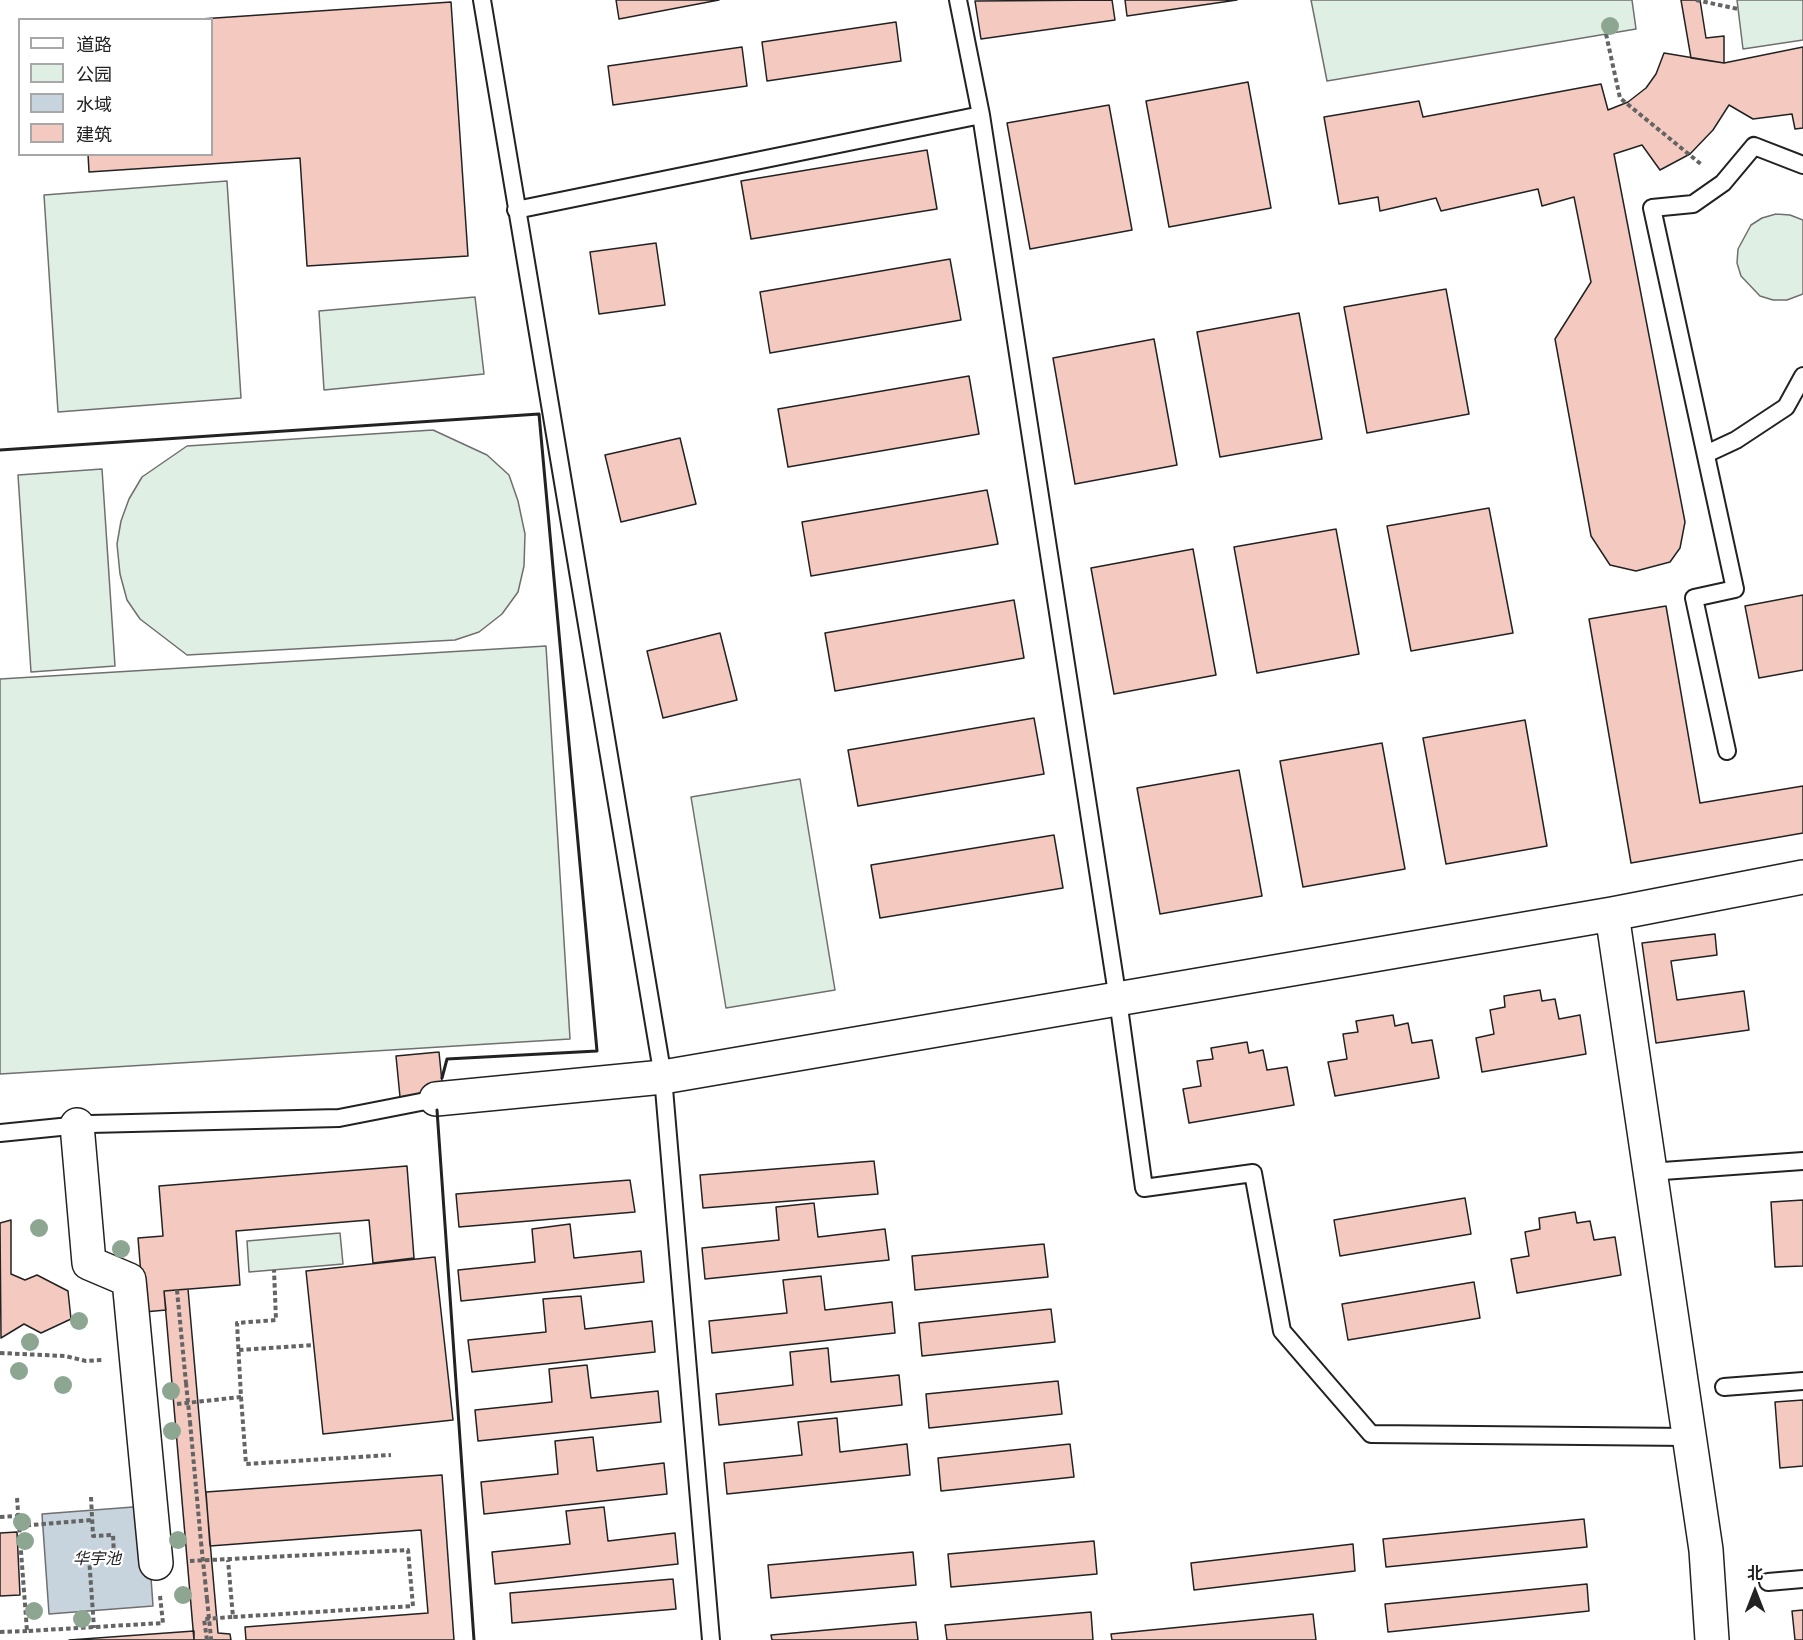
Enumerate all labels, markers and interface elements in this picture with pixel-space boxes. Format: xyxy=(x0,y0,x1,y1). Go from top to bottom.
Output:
legend xyxy=(18,18,213,156)
text: 道路 xyxy=(76,35,112,55)
text: 公园 xyxy=(76,65,112,85)
text: 水域 xyxy=(76,95,112,115)
text: 建筑 xyxy=(76,125,112,145)
water label: 华宇池 xyxy=(73,1550,121,1570)
north arrow xyxy=(1725,1562,1785,1622)
text: 北 xyxy=(1747,1565,1763,1582)

